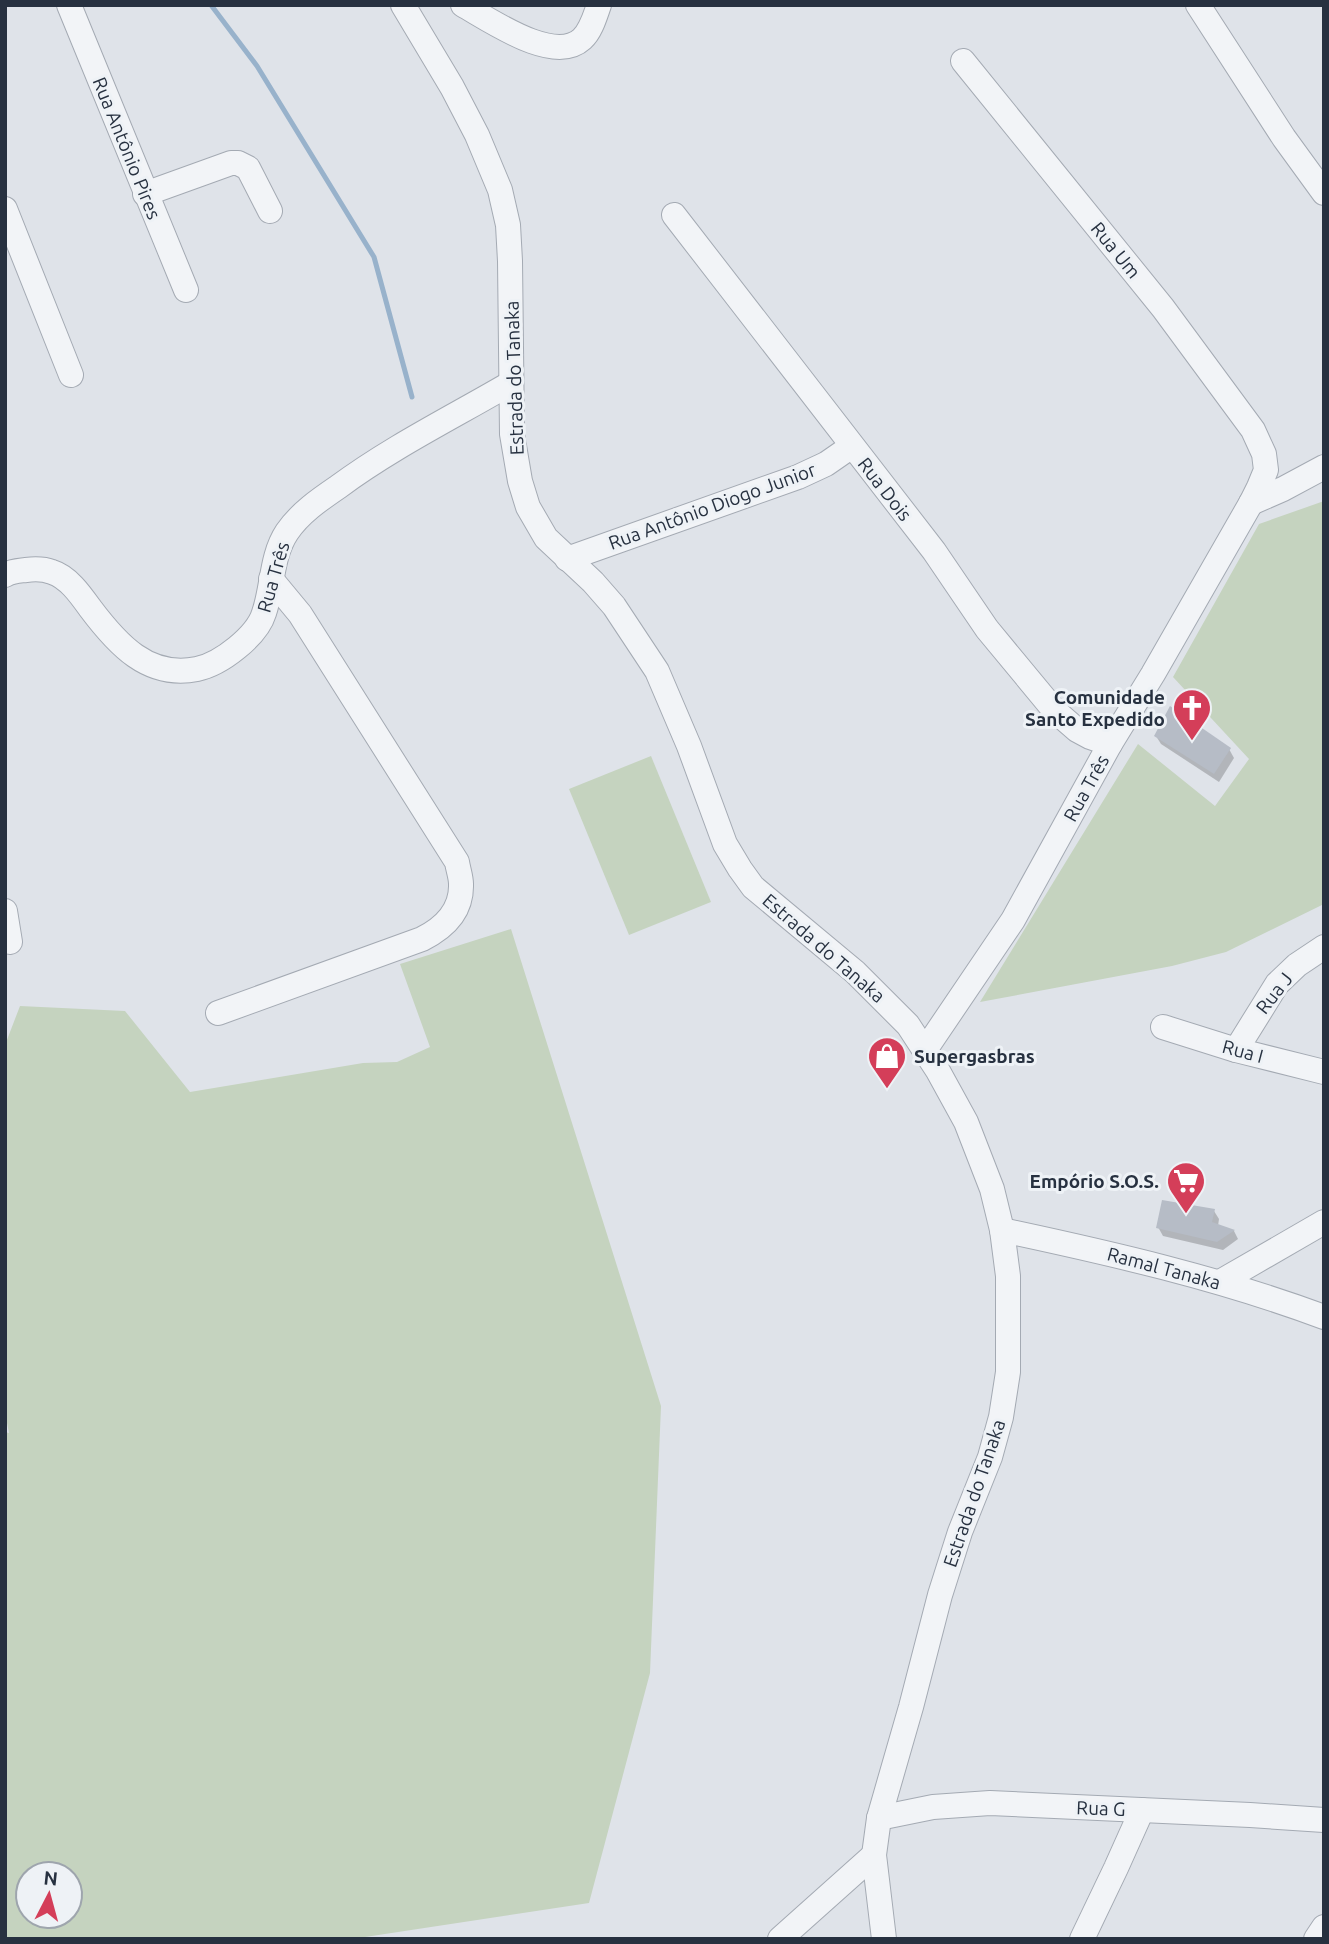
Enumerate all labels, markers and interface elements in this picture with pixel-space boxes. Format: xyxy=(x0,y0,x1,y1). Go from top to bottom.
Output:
street label: Rua Antônio Pires xyxy=(88,74,166,222)
street label: Rua Um xyxy=(1087,217,1145,283)
street label: Estrada do Tanaka xyxy=(500,300,528,456)
street label: Rua Dois xyxy=(853,453,917,525)
street label: Rua Antônio Diogo Junior xyxy=(605,458,819,554)
street label: Rua Três xyxy=(252,539,294,615)
place label: Comunidade Santo Expedido xyxy=(1025,686,1165,730)
church icon: Comunidade Santo Expedido xyxy=(1171,687,1213,742)
street label: Rua Três xyxy=(1059,751,1113,825)
street label: Estrada do Tanaka xyxy=(758,889,890,1007)
street label: Rua J xyxy=(1251,968,1297,1018)
shop icon: Supergasbras xyxy=(866,1035,908,1090)
street label: Rua I xyxy=(1220,1035,1266,1067)
place label: Supergasbras xyxy=(914,1045,1035,1067)
supermarket icon: Empório S.O.S. xyxy=(1165,1160,1207,1215)
place label: Empório S.O.S. xyxy=(1030,1170,1159,1192)
street label: Ramal Tanaka xyxy=(1105,1242,1223,1294)
street label: Estrada do Tanaka xyxy=(938,1416,1010,1570)
street label: Rua G xyxy=(1076,1796,1126,1820)
north arrow xyxy=(14,1860,84,1930)
text: N xyxy=(43,1866,59,1890)

